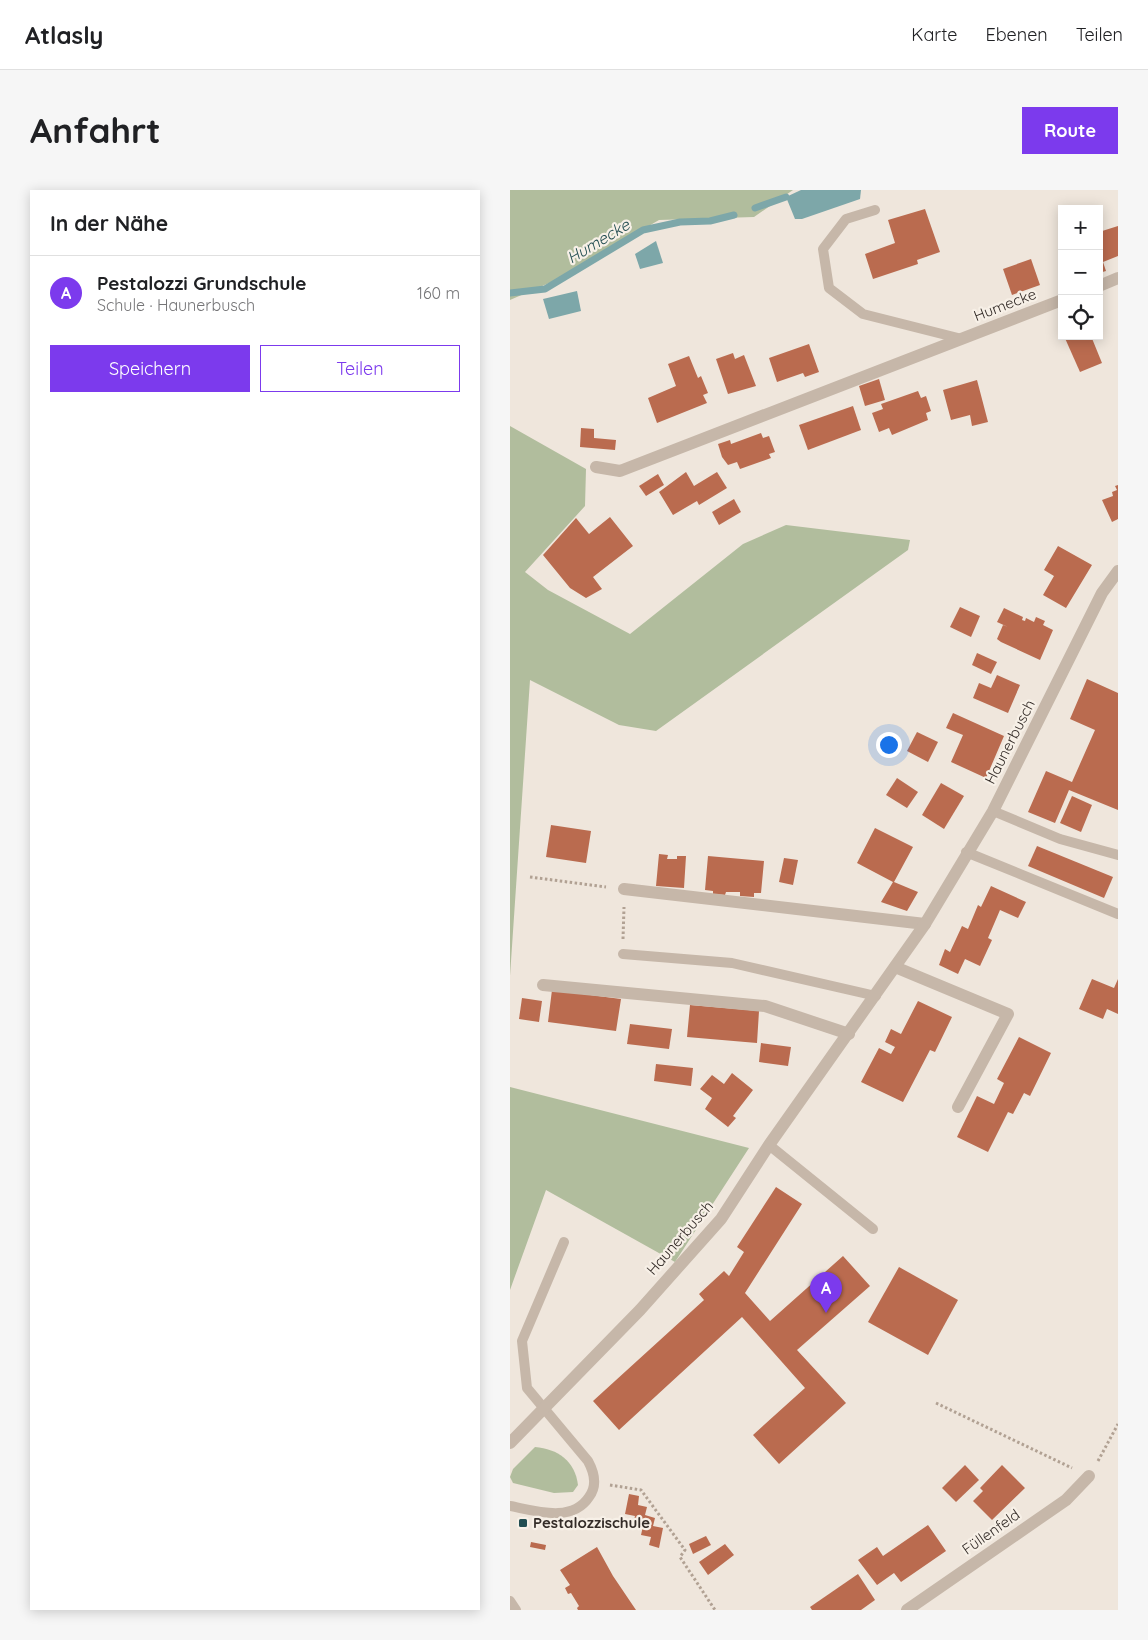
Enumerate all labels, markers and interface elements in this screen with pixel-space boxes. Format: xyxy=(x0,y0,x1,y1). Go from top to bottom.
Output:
text: Atlasly xyxy=(25,20,103,50)
text: Karte xyxy=(911,23,957,46)
text: Ebenen xyxy=(985,23,1048,46)
text: Teilen xyxy=(1076,23,1123,46)
button: Route xyxy=(1022,107,1118,154)
text: Anfahrt xyxy=(30,108,161,152)
map controls xyxy=(1058,205,1103,340)
button: + xyxy=(1058,205,1103,250)
text: In der Nähe xyxy=(50,210,168,236)
water label: Humecke xyxy=(563,214,634,268)
button: − xyxy=(1058,250,1103,295)
text: Pestalozzi Grundschule xyxy=(97,271,307,295)
text: A xyxy=(61,283,71,303)
text: 160 m xyxy=(417,283,460,303)
street label: Humecke xyxy=(971,284,1039,325)
text: Schule · Haunerbusch xyxy=(97,295,255,315)
button: locate xyxy=(1058,295,1103,340)
button: Speichern xyxy=(50,345,250,392)
button: Teilen xyxy=(260,345,460,392)
street label: Haunerbusch xyxy=(980,696,1039,787)
your location xyxy=(876,732,902,758)
street label: Haunerbusch xyxy=(642,1197,717,1279)
pin: A xyxy=(810,1272,842,1313)
street label: Füllenfeld xyxy=(958,1505,1023,1558)
place label: Pestalozzischule xyxy=(533,1513,650,1532)
marker: Pestalozzischule xyxy=(517,1517,529,1529)

